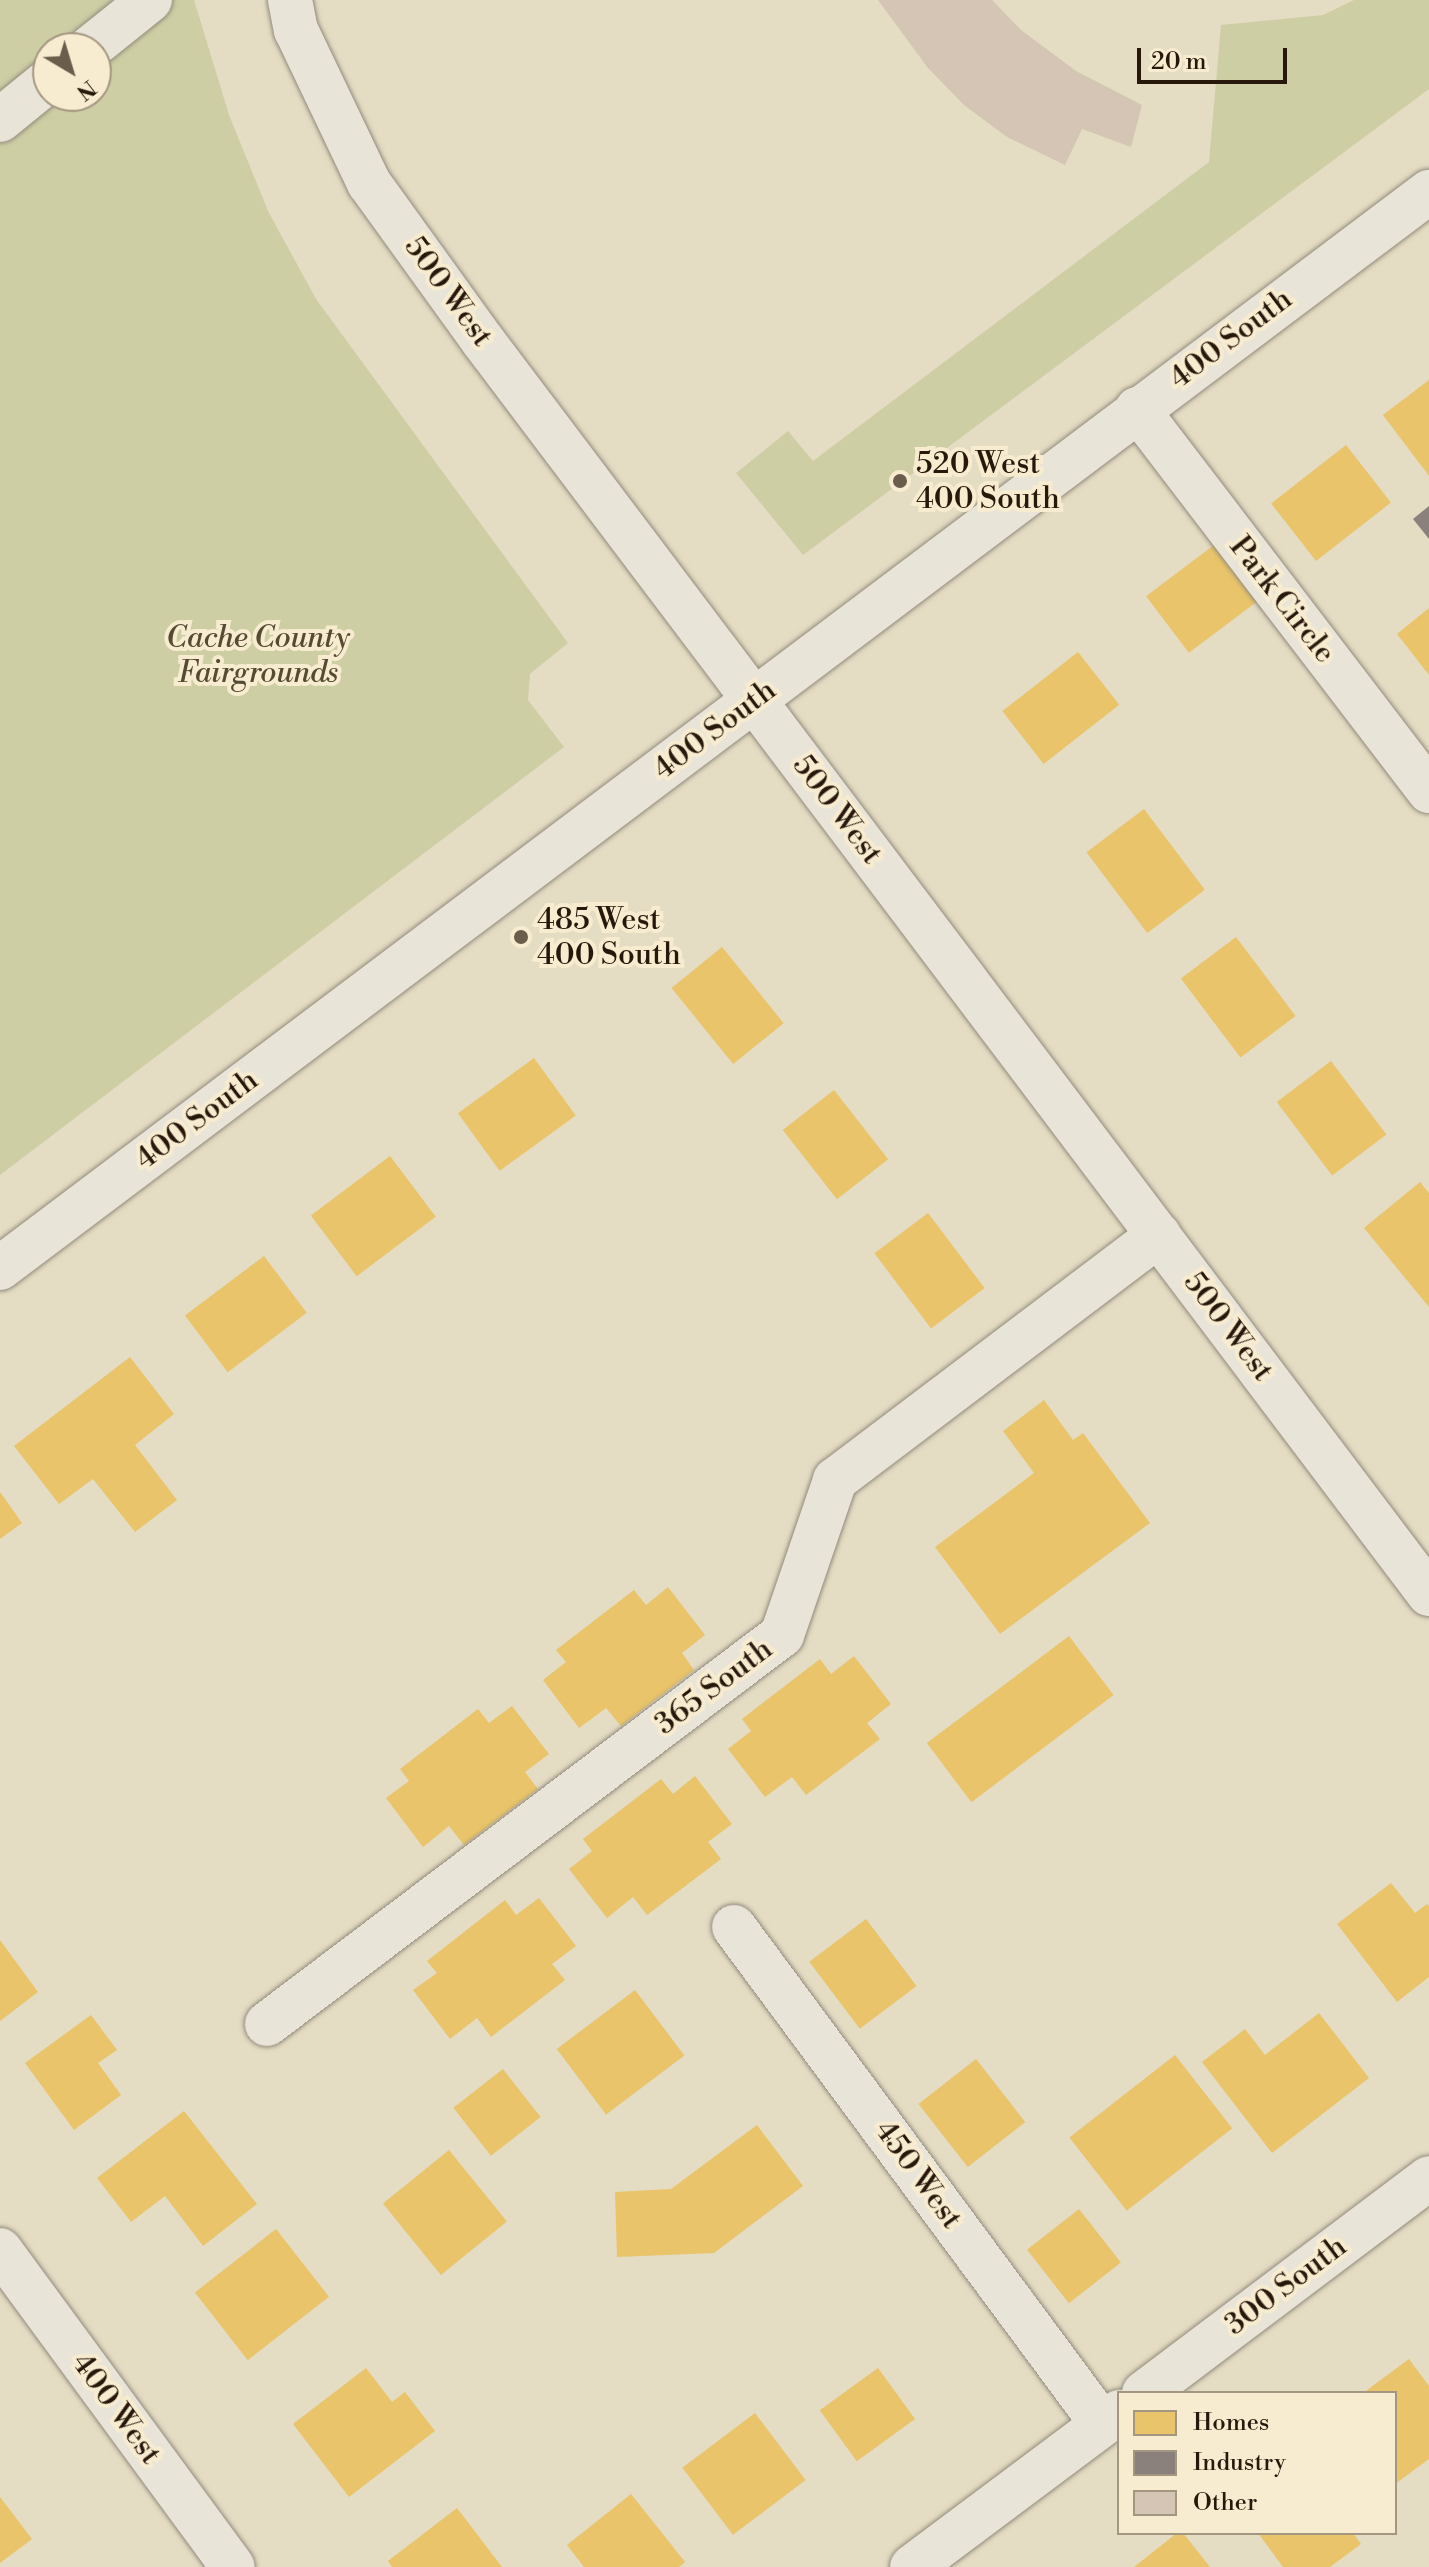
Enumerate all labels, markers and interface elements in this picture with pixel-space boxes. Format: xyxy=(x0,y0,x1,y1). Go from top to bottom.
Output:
north arrow xyxy=(32,32,112,112)
scale bar xyxy=(1141,32,1291,82)
text: 20 m xyxy=(1151,47,1207,77)
text: N xyxy=(71,74,101,106)
street label: 500 West xyxy=(396,230,500,354)
street label: 400 South xyxy=(1163,281,1299,397)
place label: 520 West 400 South xyxy=(916,446,1060,516)
marker: 520 West 400 South xyxy=(891,472,909,490)
street label: Park Circle xyxy=(1221,530,1343,670)
park label: Cache County Fairgrounds xyxy=(166,620,350,690)
street label: 400 South xyxy=(647,672,783,788)
street label: 500 West xyxy=(784,748,890,872)
place label: 485 West 400 South xyxy=(537,902,681,972)
marker: 485 West 400 South xyxy=(512,928,530,946)
street label: 400 South xyxy=(129,1062,265,1178)
street label: 500 West xyxy=(1175,1265,1281,1389)
street label: 365 South xyxy=(648,1631,780,1743)
street label: 450 West xyxy=(867,2114,969,2236)
street label: 300 South xyxy=(1218,2229,1354,2343)
street label: 400 West xyxy=(64,2347,168,2471)
legend xyxy=(1117,2391,1397,2535)
text: Homes xyxy=(1193,2408,1269,2438)
text: Industry xyxy=(1193,2448,1286,2478)
text: Other xyxy=(1193,2488,1257,2518)

